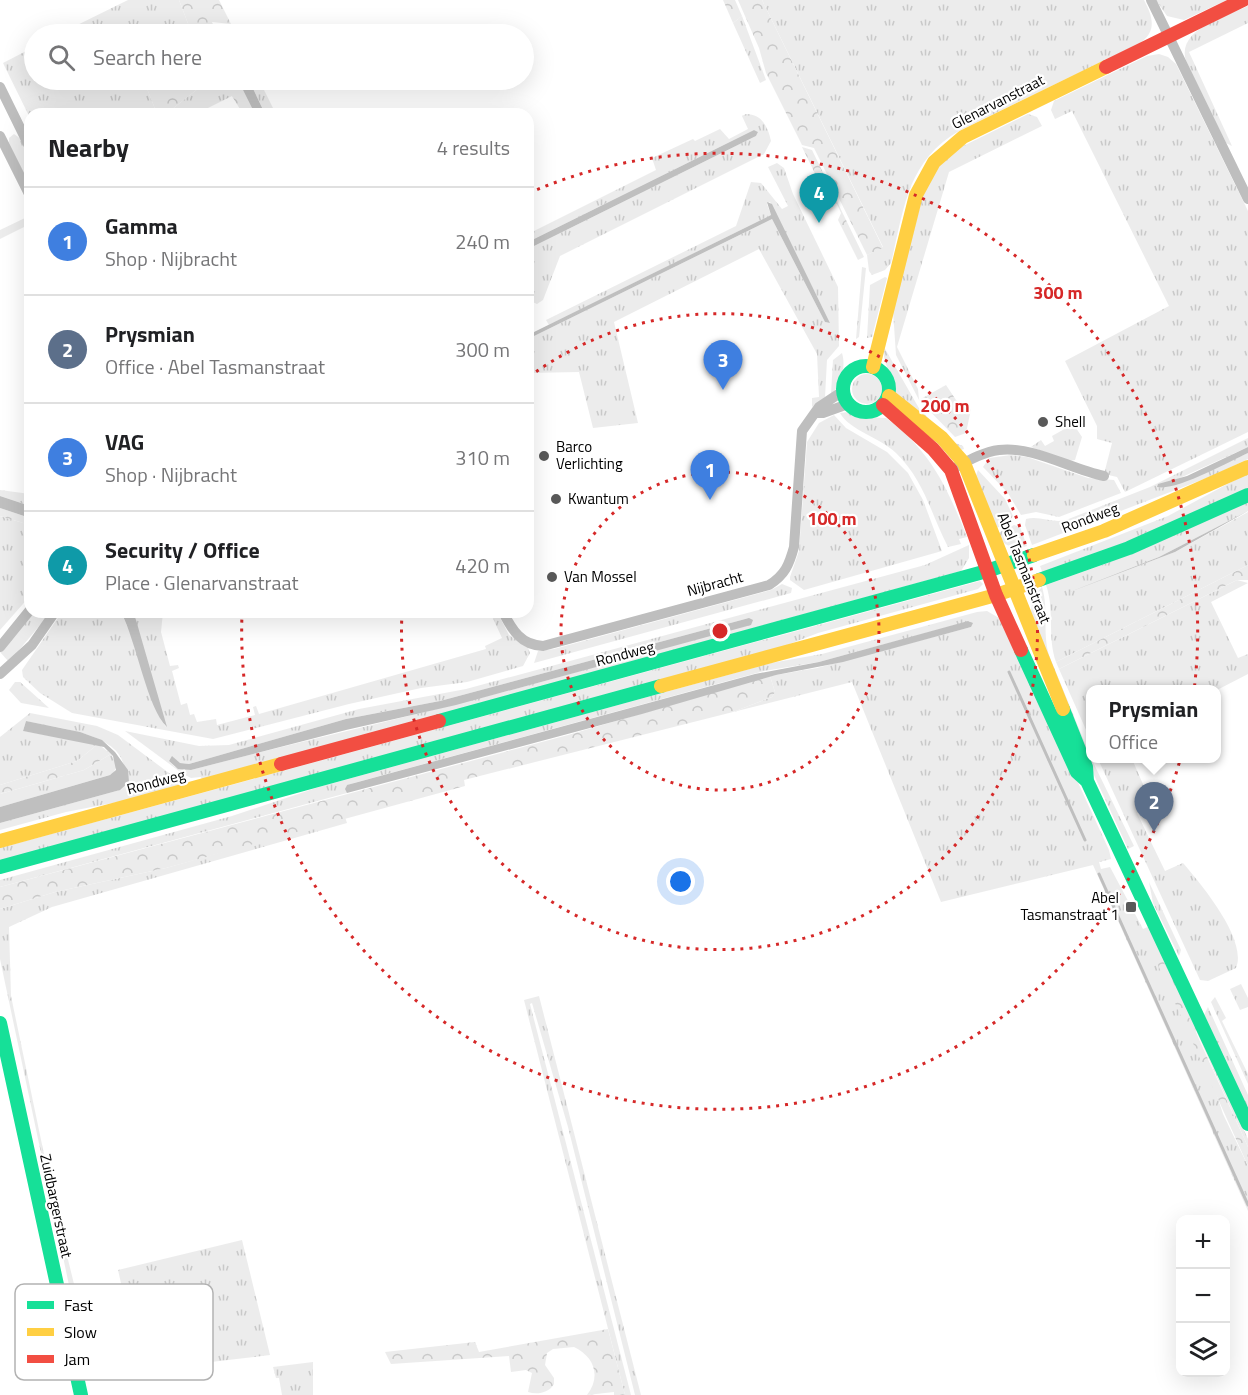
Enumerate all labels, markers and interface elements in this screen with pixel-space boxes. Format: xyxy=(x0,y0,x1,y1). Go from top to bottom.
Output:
search box xyxy=(24,24,534,90)
text: Search here xyxy=(93,40,202,74)
icon: search xyxy=(45,41,78,74)
street label: Glenarvanstraat xyxy=(947,68,1049,135)
text: Nearby xyxy=(48,128,129,167)
text: 4 results xyxy=(437,132,510,163)
pin: 4 xyxy=(800,174,838,223)
text: Gamma xyxy=(105,209,178,243)
text: 1 xyxy=(62,226,73,257)
text: 240 m xyxy=(455,226,510,257)
text: Shop · Nijbracht xyxy=(105,243,237,274)
text: 300 m xyxy=(1033,279,1083,306)
text: Prysmian xyxy=(105,317,195,351)
text: 2 xyxy=(62,334,73,365)
text: 300 m xyxy=(455,334,510,365)
pin: 3 xyxy=(704,340,742,390)
text: Office · Abel Tasmanstraat xyxy=(105,351,325,382)
text: 200 m xyxy=(920,392,970,419)
place label: Shell xyxy=(1055,410,1086,433)
marker: Shell xyxy=(1036,415,1050,429)
text: VAG xyxy=(105,425,144,459)
place label: Barco Verlichting xyxy=(556,435,623,475)
text: 3 xyxy=(62,442,73,473)
text: 310 m xyxy=(455,442,510,473)
marker: Barco Verlichting xyxy=(537,449,551,463)
pin: 1 xyxy=(690,450,730,500)
text: Shop · Nijbracht xyxy=(105,459,237,490)
place label: Kwantum xyxy=(568,487,629,510)
marker: Kwantum xyxy=(549,492,563,506)
street label: Rondweg xyxy=(1058,496,1122,539)
text: 100 m xyxy=(807,505,857,532)
street label: Abel Tasmanstraat xyxy=(992,509,1058,628)
text: Security / Office xyxy=(105,533,260,567)
text: 4 xyxy=(62,550,73,581)
text: 420 m xyxy=(455,550,510,581)
place label: Van Mossel xyxy=(564,565,637,588)
street label: Nijbracht xyxy=(684,565,746,602)
text: Place · Glenarvanstraat xyxy=(105,567,299,598)
marker: Van Mossel xyxy=(545,570,559,584)
centre of rings xyxy=(710,621,730,641)
street label: Rondweg xyxy=(593,635,657,672)
popup xyxy=(1086,685,1221,763)
text: Prysmian xyxy=(1109,692,1198,726)
text: Office xyxy=(1109,726,1158,757)
street label: Rondweg xyxy=(124,763,188,800)
pin: 2 xyxy=(1134,782,1174,832)
your location xyxy=(666,867,695,896)
place label: Abel Tasmanstraat 1 xyxy=(1020,886,1119,926)
marker: Abel Tasmanstraat 1 xyxy=(1124,900,1138,914)
street label: Zuidbargerstraat xyxy=(34,1152,79,1261)
map controls xyxy=(1176,1215,1230,1377)
button: + xyxy=(1176,1215,1230,1269)
button: − xyxy=(1176,1269,1230,1323)
legend xyxy=(15,1284,213,1380)
text: Fast xyxy=(64,1293,93,1317)
text: Slow xyxy=(64,1320,97,1344)
button: layers xyxy=(1176,1323,1230,1377)
text: Jam xyxy=(64,1347,90,1371)

